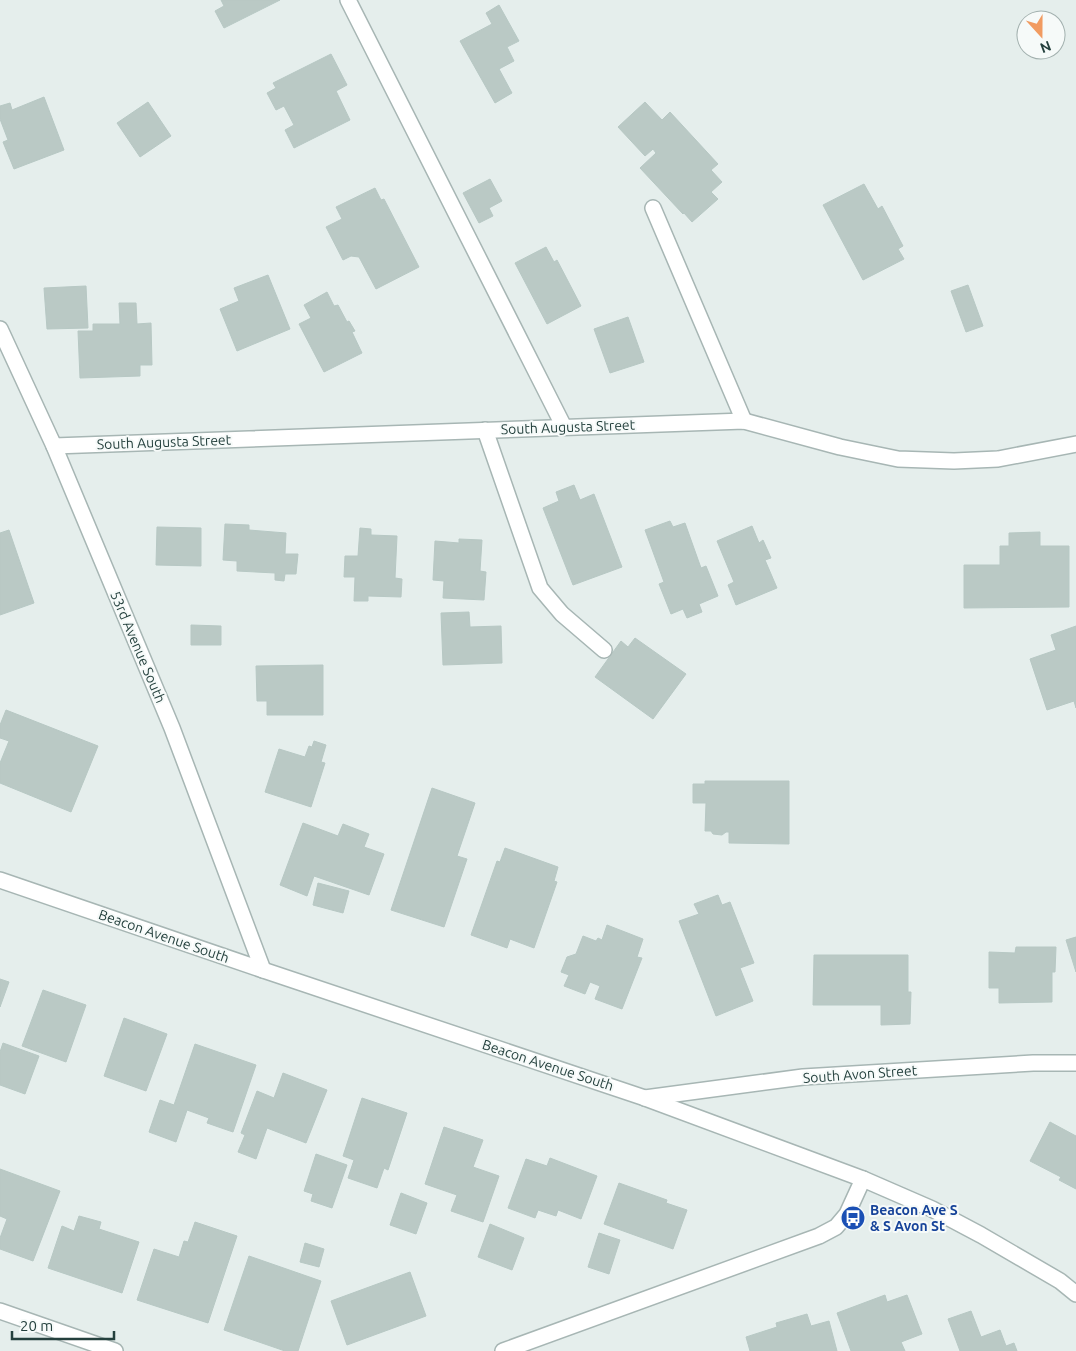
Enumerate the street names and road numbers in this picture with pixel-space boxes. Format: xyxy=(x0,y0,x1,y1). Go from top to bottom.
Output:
street label: South Augusta Street xyxy=(501,417,636,437)
street label: South Augusta Street xyxy=(97,432,232,452)
street label: 53rd Avenue South xyxy=(107,589,169,705)
street label: Beacon Avenue South xyxy=(97,906,231,966)
street label: Beacon Avenue South xyxy=(480,1036,616,1094)
street label: South Avon Street xyxy=(802,1062,918,1086)

